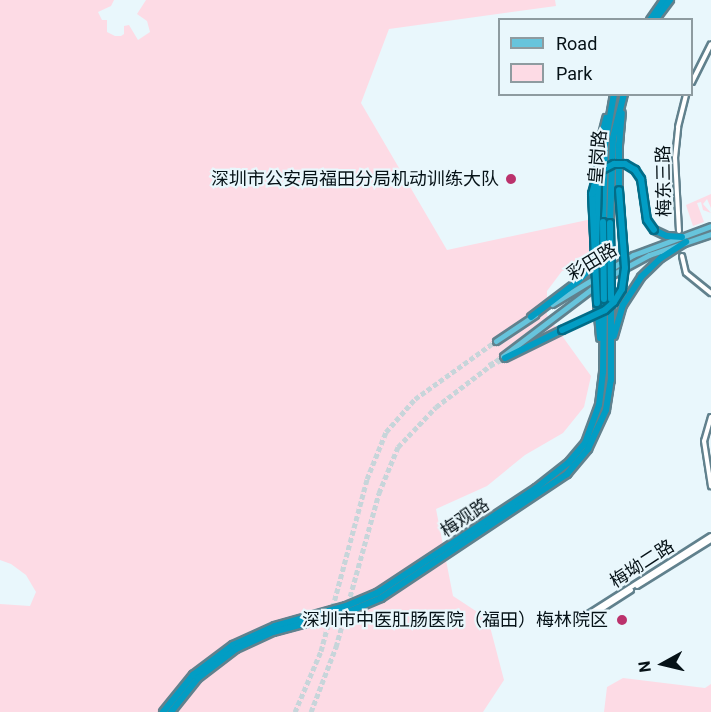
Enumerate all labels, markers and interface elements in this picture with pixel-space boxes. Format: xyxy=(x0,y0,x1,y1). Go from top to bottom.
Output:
legend xyxy=(498,18,693,96)
text: Road xyxy=(556,33,597,54)
text: Park xyxy=(556,63,592,84)
street label: 皇岗路 xyxy=(585,129,611,185)
street label: 梅东三路 xyxy=(653,145,675,217)
place label: 深圳市公安局福田分局机动训练大队 xyxy=(211,168,499,190)
marker: 深圳市公安局福田分局机动训练大队 xyxy=(504,172,518,186)
street label: 彩田路 xyxy=(563,239,621,285)
street label: 梅观路 xyxy=(437,494,493,542)
street label: 梅坳二路 xyxy=(606,535,678,593)
place label: 深圳市中医肛肠医院（福田）梅林院区 xyxy=(302,609,608,631)
marker: 深圳市中医肛肠医院（福田）梅林院区 xyxy=(613,611,631,629)
north arrow xyxy=(633,634,693,694)
text: N xyxy=(634,660,655,673)

